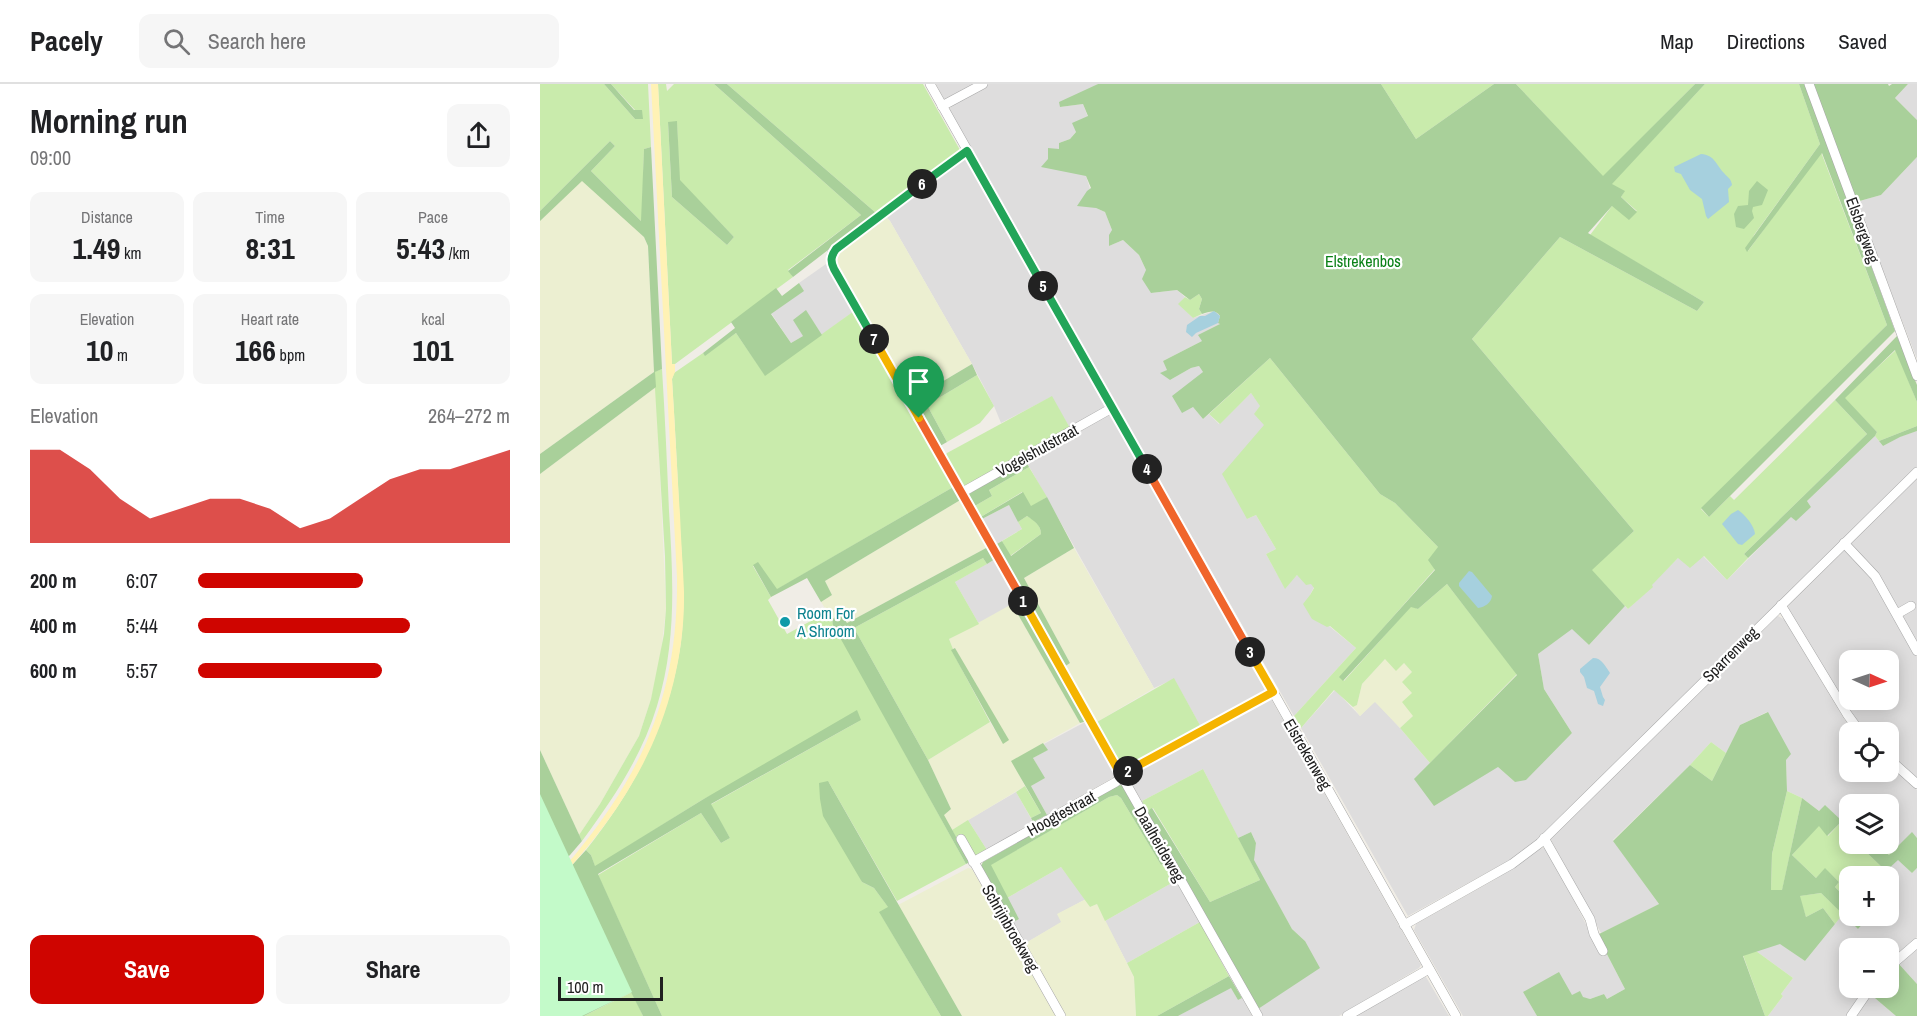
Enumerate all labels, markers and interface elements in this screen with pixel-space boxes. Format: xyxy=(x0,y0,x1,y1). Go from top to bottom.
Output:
search box xyxy=(139,14,559,68)
text: Pacely xyxy=(30,22,103,60)
icon: search xyxy=(160,25,193,58)
text: Search here xyxy=(208,26,306,56)
text: Map xyxy=(1660,27,1694,56)
text: Directions xyxy=(1727,27,1805,56)
text: Saved xyxy=(1838,27,1887,56)
text: Morning run xyxy=(30,99,188,143)
button: share xyxy=(447,104,510,167)
text: 09:00 xyxy=(30,144,71,171)
pin: 6 xyxy=(907,169,937,199)
text: 6 xyxy=(918,173,926,195)
street label: Elsbergweg xyxy=(1841,194,1885,267)
text: Distance xyxy=(81,206,133,228)
text: Time xyxy=(255,206,285,228)
text: Pace xyxy=(418,206,448,228)
text: 1.49 xyxy=(72,228,120,268)
text: 8:31 xyxy=(245,228,295,268)
text: 5:43 xyxy=(396,228,445,268)
text: km xyxy=(120,242,142,264)
text: /km xyxy=(445,242,470,264)
park label: Elstrekenbos xyxy=(1325,250,1401,272)
pin: 5 xyxy=(1028,271,1058,301)
text: 5 xyxy=(1039,275,1047,297)
text: Elevation xyxy=(80,308,134,330)
text: Heart rate xyxy=(241,308,299,330)
text: kcal xyxy=(421,308,445,330)
pin: 7 xyxy=(859,324,889,354)
text: 7 xyxy=(870,328,878,350)
text: 10 xyxy=(86,330,113,370)
text: 166 xyxy=(235,330,276,370)
text: 101 xyxy=(412,330,454,370)
text: m xyxy=(113,344,128,366)
text: bpm xyxy=(276,344,305,366)
pin xyxy=(893,356,944,418)
icon: arrive xyxy=(902,365,935,398)
text: Elevation xyxy=(30,402,98,429)
text: 264–272 m xyxy=(428,402,510,429)
street label: Vogelshutstraat xyxy=(992,418,1082,482)
pin: 4 xyxy=(1132,454,1162,484)
text: 4 xyxy=(1143,458,1151,480)
text: 200 m xyxy=(30,567,77,594)
text: 6:07 xyxy=(126,567,158,594)
pin: 1 xyxy=(1008,586,1038,616)
text: 1 xyxy=(1019,590,1027,612)
place label: Room For A Shroom xyxy=(796,602,855,642)
text: 400 m xyxy=(30,612,77,639)
text: 5:44 xyxy=(126,612,158,639)
marker: Room For A Shroom xyxy=(778,615,792,629)
street label: Sparrenweg xyxy=(1697,621,1763,687)
pin: 3 xyxy=(1235,637,1265,667)
text: 3 xyxy=(1246,641,1254,663)
north arrow xyxy=(1839,650,1899,710)
map controls xyxy=(1839,650,1899,998)
text: 600 m xyxy=(30,657,77,684)
text: 5:57 xyxy=(126,657,158,684)
street label: Elstrekenweg xyxy=(1279,714,1338,794)
button: locate xyxy=(1839,722,1899,782)
pin: 2 xyxy=(1113,756,1143,786)
text: 2 xyxy=(1124,760,1132,782)
street label: Hoogtestraat xyxy=(1023,785,1099,841)
button: layers xyxy=(1839,794,1899,854)
street label: Daalheideweg xyxy=(1130,802,1191,886)
button: + xyxy=(1839,866,1899,926)
street label: Schrijnbroekweg xyxy=(977,880,1045,976)
button: Save xyxy=(30,935,264,1004)
button: Share xyxy=(276,935,510,1004)
button: − xyxy=(1839,938,1899,998)
scale bar xyxy=(558,974,663,1002)
text: 100 m xyxy=(567,976,603,998)

